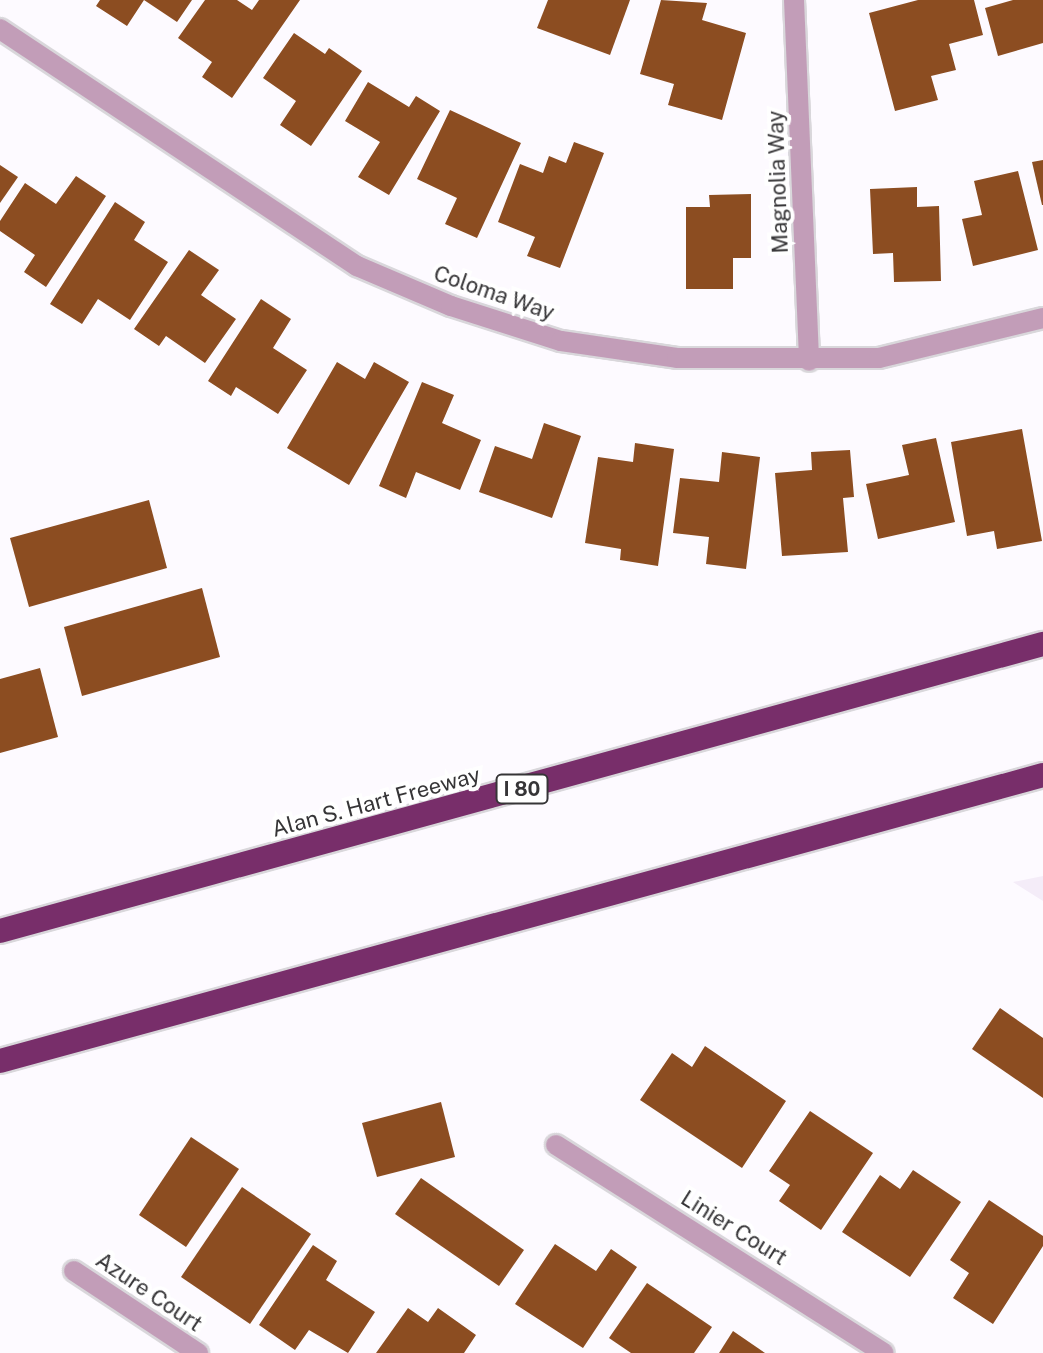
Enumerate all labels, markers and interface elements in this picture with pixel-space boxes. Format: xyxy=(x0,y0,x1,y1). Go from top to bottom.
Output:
street label: Magnolia Way xyxy=(762,110,794,254)
street label: Coloma Way xyxy=(430,260,558,326)
street label: Alan S. Hart Freeway xyxy=(269,761,483,843)
road number: I 80 xyxy=(494,773,550,805)
street label: Linier Court xyxy=(676,1185,792,1271)
street label: Azure Court xyxy=(91,1247,207,1337)

